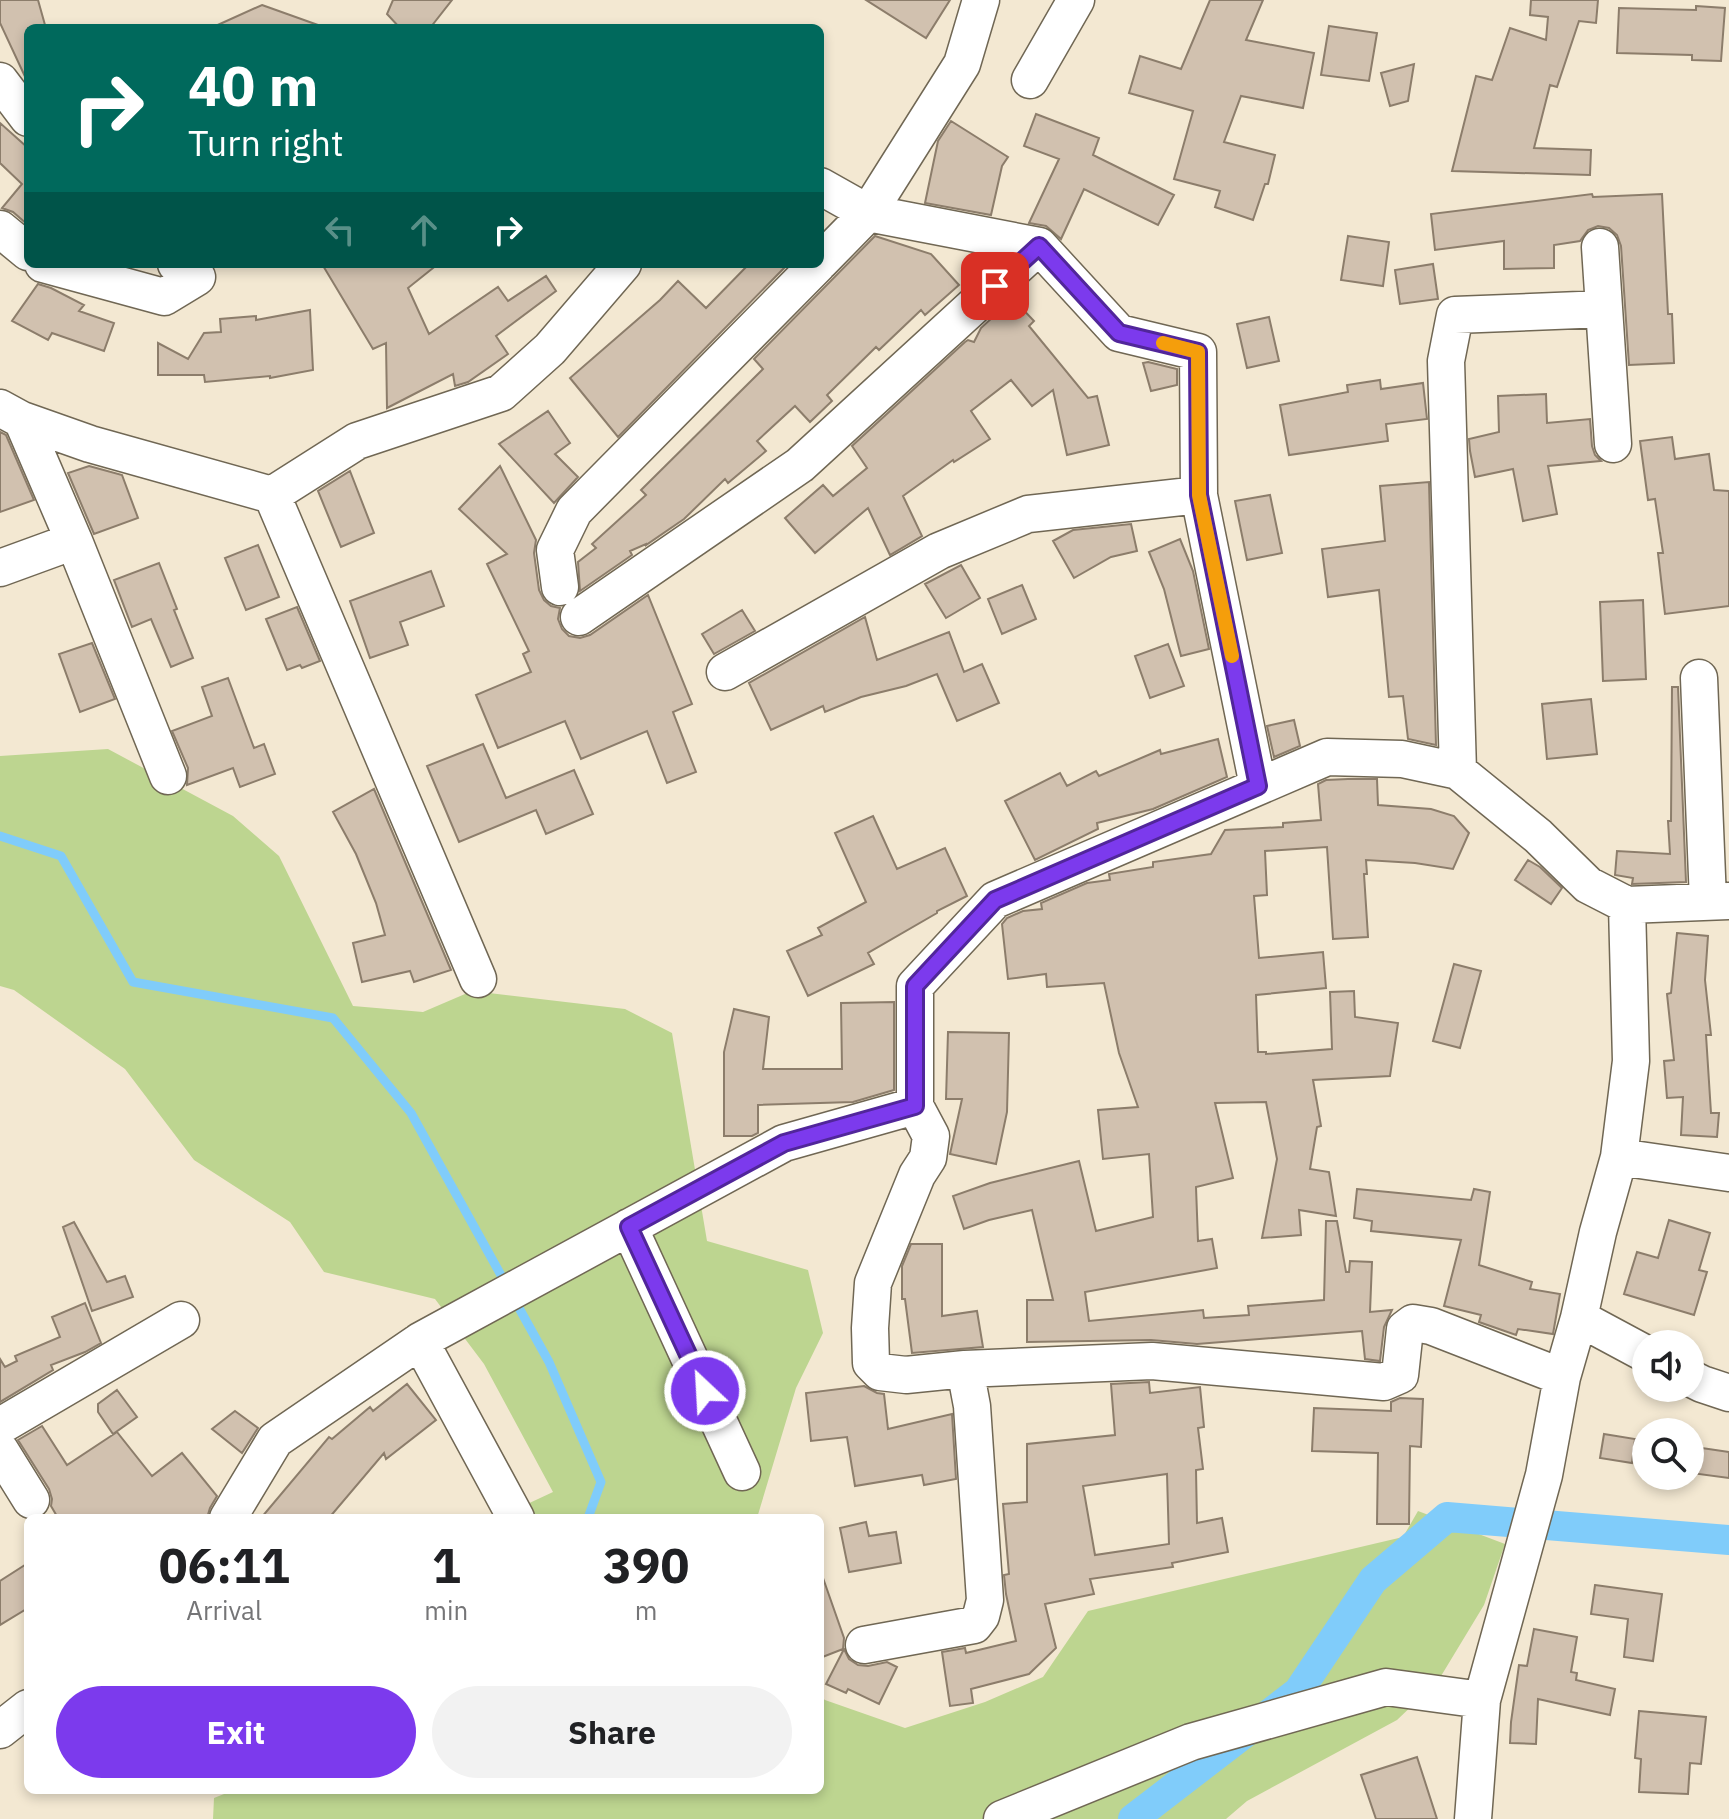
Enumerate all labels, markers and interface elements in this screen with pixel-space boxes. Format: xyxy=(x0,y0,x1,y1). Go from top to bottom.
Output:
text: 40 m xyxy=(188,49,318,121)
icon: right xyxy=(56,56,160,160)
text: Turn right xyxy=(188,119,344,166)
icon: left xyxy=(318,208,362,252)
icon: ahead xyxy=(402,208,446,252)
icon: right xyxy=(486,208,530,252)
pin xyxy=(961,252,1029,320)
icon: arrive xyxy=(973,264,1017,308)
map controls xyxy=(1632,1330,1704,1490)
button: sound xyxy=(1632,1330,1704,1402)
position arrow xyxy=(663,1349,747,1433)
button: search xyxy=(1632,1418,1704,1490)
text: 06:11 xyxy=(159,1534,290,1596)
text: 1 xyxy=(432,1534,461,1596)
text: 390 xyxy=(603,1534,689,1596)
text: Arrival xyxy=(186,1593,262,1627)
text: min xyxy=(424,1593,468,1627)
text: m xyxy=(635,1593,657,1627)
button: Exit xyxy=(56,1686,416,1778)
button: Share xyxy=(432,1686,792,1778)

